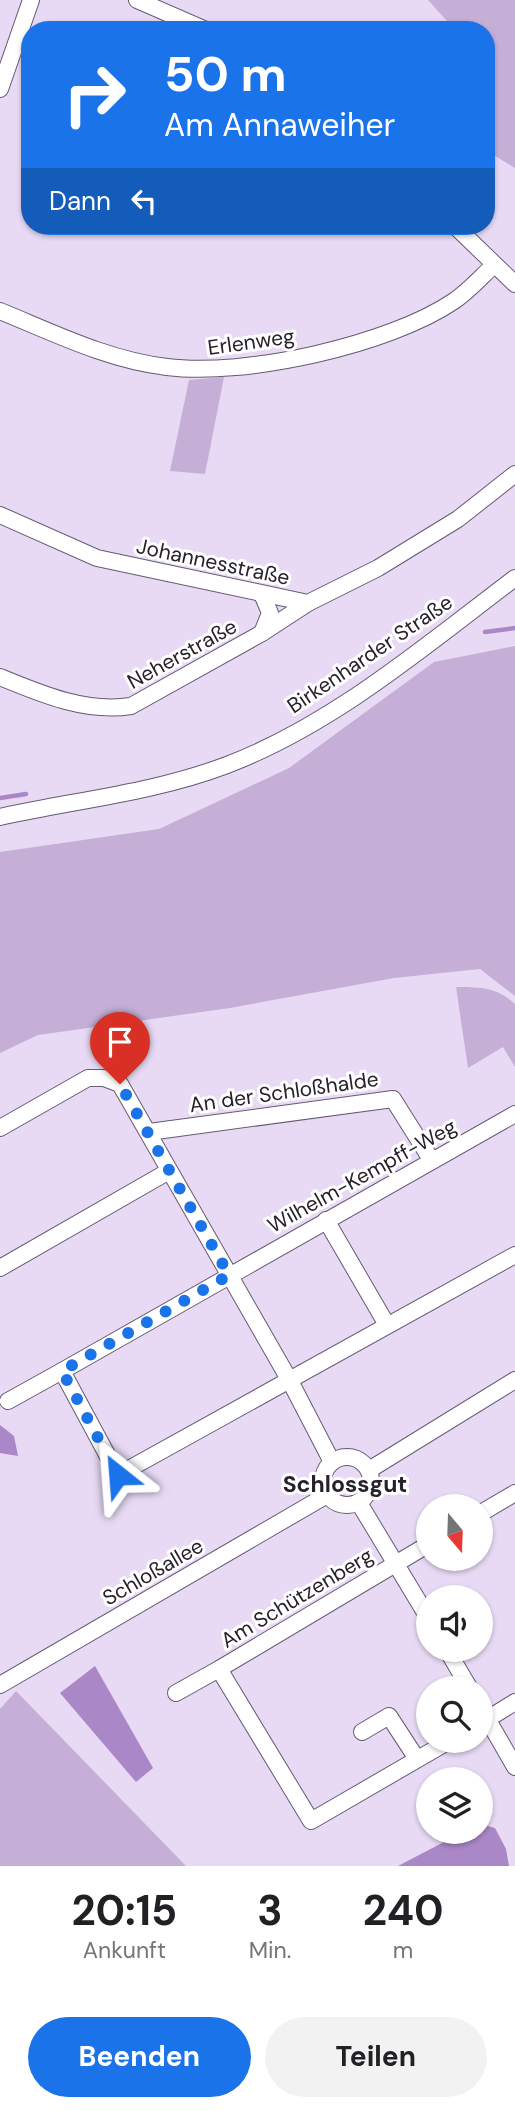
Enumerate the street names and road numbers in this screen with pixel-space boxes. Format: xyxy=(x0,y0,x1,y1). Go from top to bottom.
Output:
street label: Erlenweg xyxy=(206,322,297,362)
street label: Johannesstraße xyxy=(134,532,292,592)
street label: Birkenharder Straße xyxy=(282,588,458,720)
street label: Neherstraße xyxy=(122,612,242,696)
street label: An der Schloßhalde xyxy=(188,1065,380,1119)
street label: Wilhelm-Kempff-Weg xyxy=(263,1112,462,1240)
street label: Schloßallee xyxy=(98,1532,209,1612)
street label: Am Schützenberg xyxy=(216,1541,378,1654)

